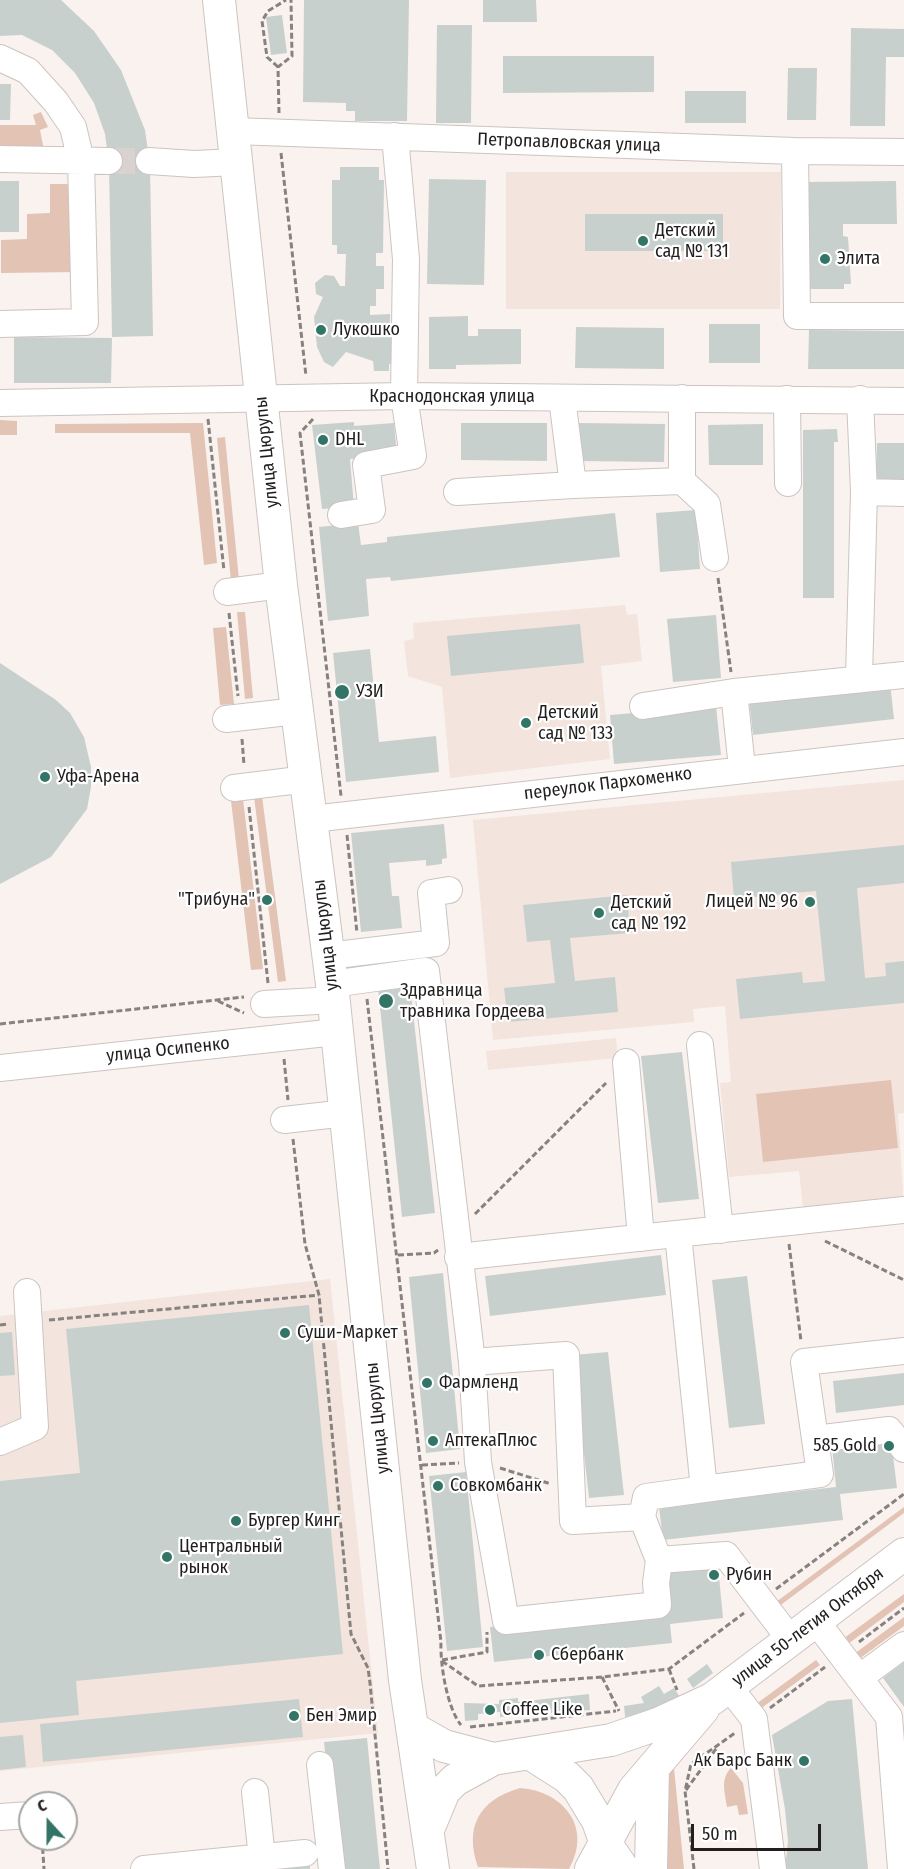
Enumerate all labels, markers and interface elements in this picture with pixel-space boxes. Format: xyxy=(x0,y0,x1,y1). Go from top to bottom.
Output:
street label: Петропавловская улица xyxy=(477,129,661,157)
place label: Детский сад № 131 xyxy=(655,220,729,262)
marker: Детский сад № 131 xyxy=(636,234,650,248)
place label: Элита xyxy=(837,248,880,270)
marker: Элита xyxy=(818,252,832,266)
place label: Лукошко xyxy=(333,319,400,341)
marker: Лукошко xyxy=(314,323,328,337)
street label: Краснодонская улица xyxy=(369,386,535,408)
street label: улица Цюрупы xyxy=(250,395,284,509)
place label: DHL xyxy=(335,429,364,451)
marker: DHL xyxy=(316,433,330,447)
place label: УЗИ xyxy=(356,681,384,703)
marker: УЗИ xyxy=(333,683,351,701)
place label: Детский сад № 133 xyxy=(538,702,613,744)
marker: Детский сад № 133 xyxy=(519,716,533,730)
street label: переулок Пархоменко xyxy=(523,763,693,805)
place label: Уфа-Арена xyxy=(57,766,140,788)
marker: Уфа-Арена xyxy=(38,770,52,784)
street label: улица Цюрупы xyxy=(308,878,344,992)
place label: "Трибуна" xyxy=(178,889,255,911)
place label: Лицей № 96 xyxy=(706,891,798,913)
place label: Детский сад № 192 xyxy=(611,892,686,934)
marker: "Трибуна" xyxy=(260,893,274,907)
marker: Лицей № 96 xyxy=(803,895,817,909)
marker: Детский сад № 192 xyxy=(592,906,606,920)
place label: Здравница травника Гордеева xyxy=(400,980,545,1022)
marker: Здравница травника Гордеева xyxy=(377,992,395,1010)
street label: улица Осипенко xyxy=(105,1033,231,1067)
place label: Суши-Маркет xyxy=(297,1322,398,1344)
marker: Суши-Маркет xyxy=(278,1326,292,1340)
street label: улица Цюрупы xyxy=(361,1361,395,1475)
place label: Фармленд xyxy=(439,1372,518,1394)
marker: Фармленд xyxy=(420,1376,434,1390)
place label: АптекаПлюс xyxy=(445,1430,537,1452)
marker: АптекаПлюс xyxy=(426,1434,440,1448)
place label: 585 Gold xyxy=(813,1435,877,1457)
marker: 585 Gold xyxy=(882,1439,896,1453)
place label: Совкомбанк xyxy=(450,1475,542,1497)
marker: Совкомбанк xyxy=(431,1479,445,1493)
place label: Бургер Кинг xyxy=(248,1510,340,1532)
marker: Бургер Кинг xyxy=(229,1514,243,1528)
place label: Центральный рынок xyxy=(179,1536,283,1578)
marker: Центральный рынок xyxy=(160,1550,174,1564)
street label: улица 50-летия Октября xyxy=(728,1563,888,1691)
place label: Рубин xyxy=(726,1564,772,1586)
marker: Рубин xyxy=(707,1568,721,1582)
place label: Сбербанк xyxy=(551,1644,624,1666)
marker: Сбербанк xyxy=(532,1648,546,1662)
place label: Coffee Like xyxy=(502,1699,583,1721)
marker: Coffee Like xyxy=(483,1703,497,1717)
place label: Бен Эмир xyxy=(306,1705,377,1727)
marker: Бен Эмир xyxy=(287,1709,301,1723)
place label: Ак Барс Банк xyxy=(694,1750,792,1772)
marker: Ак Барс Банк xyxy=(797,1754,811,1768)
north arrow xyxy=(18,1791,78,1851)
text: С xyxy=(35,1795,49,1816)
scale bar xyxy=(694,1812,824,1850)
text: 50 m xyxy=(702,1823,738,1845)

